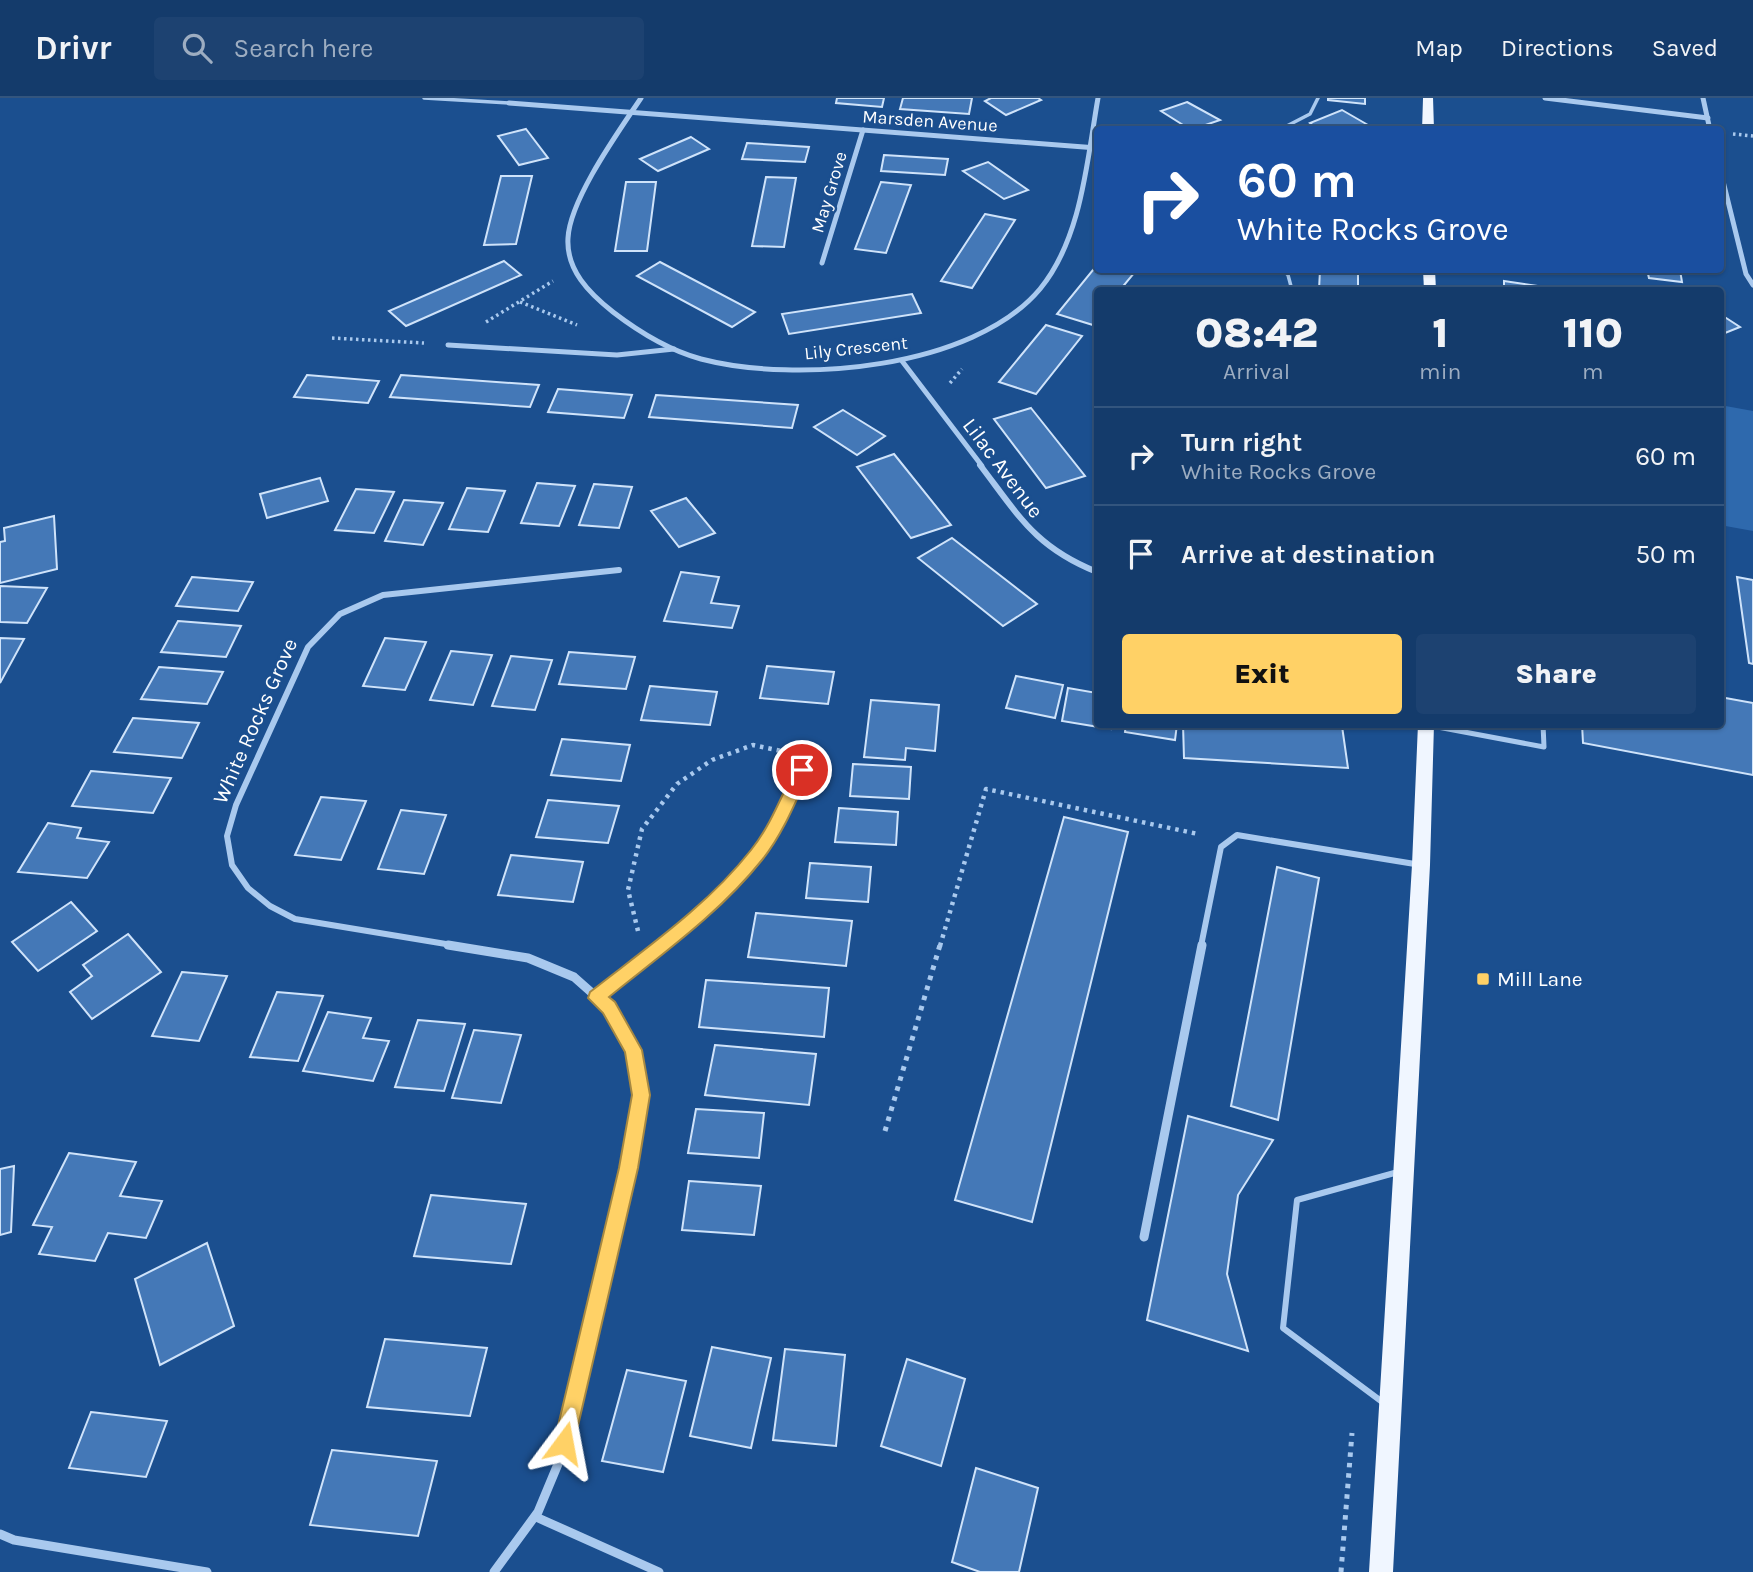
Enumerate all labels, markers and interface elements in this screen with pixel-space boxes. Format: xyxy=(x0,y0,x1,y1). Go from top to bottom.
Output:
search box xyxy=(154,17,644,80)
text: Drivr xyxy=(35,29,112,67)
icon: search xyxy=(178,29,216,67)
text: Search here xyxy=(234,33,373,64)
text: Map xyxy=(1415,34,1463,62)
text: Directions xyxy=(1501,34,1614,62)
text: Saved xyxy=(1652,34,1718,62)
street label: Marsden Avenue xyxy=(862,105,998,137)
street label: May Grove xyxy=(806,149,852,235)
text: 60 m xyxy=(1237,152,1357,209)
icon: right xyxy=(1122,154,1213,245)
text: White Rocks Grove xyxy=(1237,211,1509,248)
text: 08:42 xyxy=(1195,308,1318,358)
text: 1 xyxy=(1432,308,1448,358)
text: 110 xyxy=(1562,308,1623,358)
street label: Lily Crescent xyxy=(803,332,909,364)
text: Arrival xyxy=(1223,358,1290,385)
text: min xyxy=(1419,358,1461,385)
text: m xyxy=(1582,358,1603,385)
street label: Lilac Avenue xyxy=(958,413,1048,523)
text: Turn right xyxy=(1181,427,1302,458)
icon: right xyxy=(1122,437,1160,475)
text: 60 m xyxy=(1635,441,1696,472)
text: White Rocks Grove xyxy=(1181,458,1376,485)
icon: arrive xyxy=(1122,535,1160,573)
text: Arrive at destination xyxy=(1181,539,1435,570)
text: 50 m xyxy=(1635,539,1696,570)
button: Exit xyxy=(1122,634,1402,714)
button: Share xyxy=(1416,634,1696,714)
street label: White Rocks Grove xyxy=(208,635,302,807)
pin xyxy=(772,740,832,800)
icon: arrive xyxy=(783,751,821,789)
place label: Mill Lane xyxy=(1497,967,1583,991)
marker: Mill Lane xyxy=(1475,971,1491,987)
position arrow xyxy=(527,1406,601,1480)

